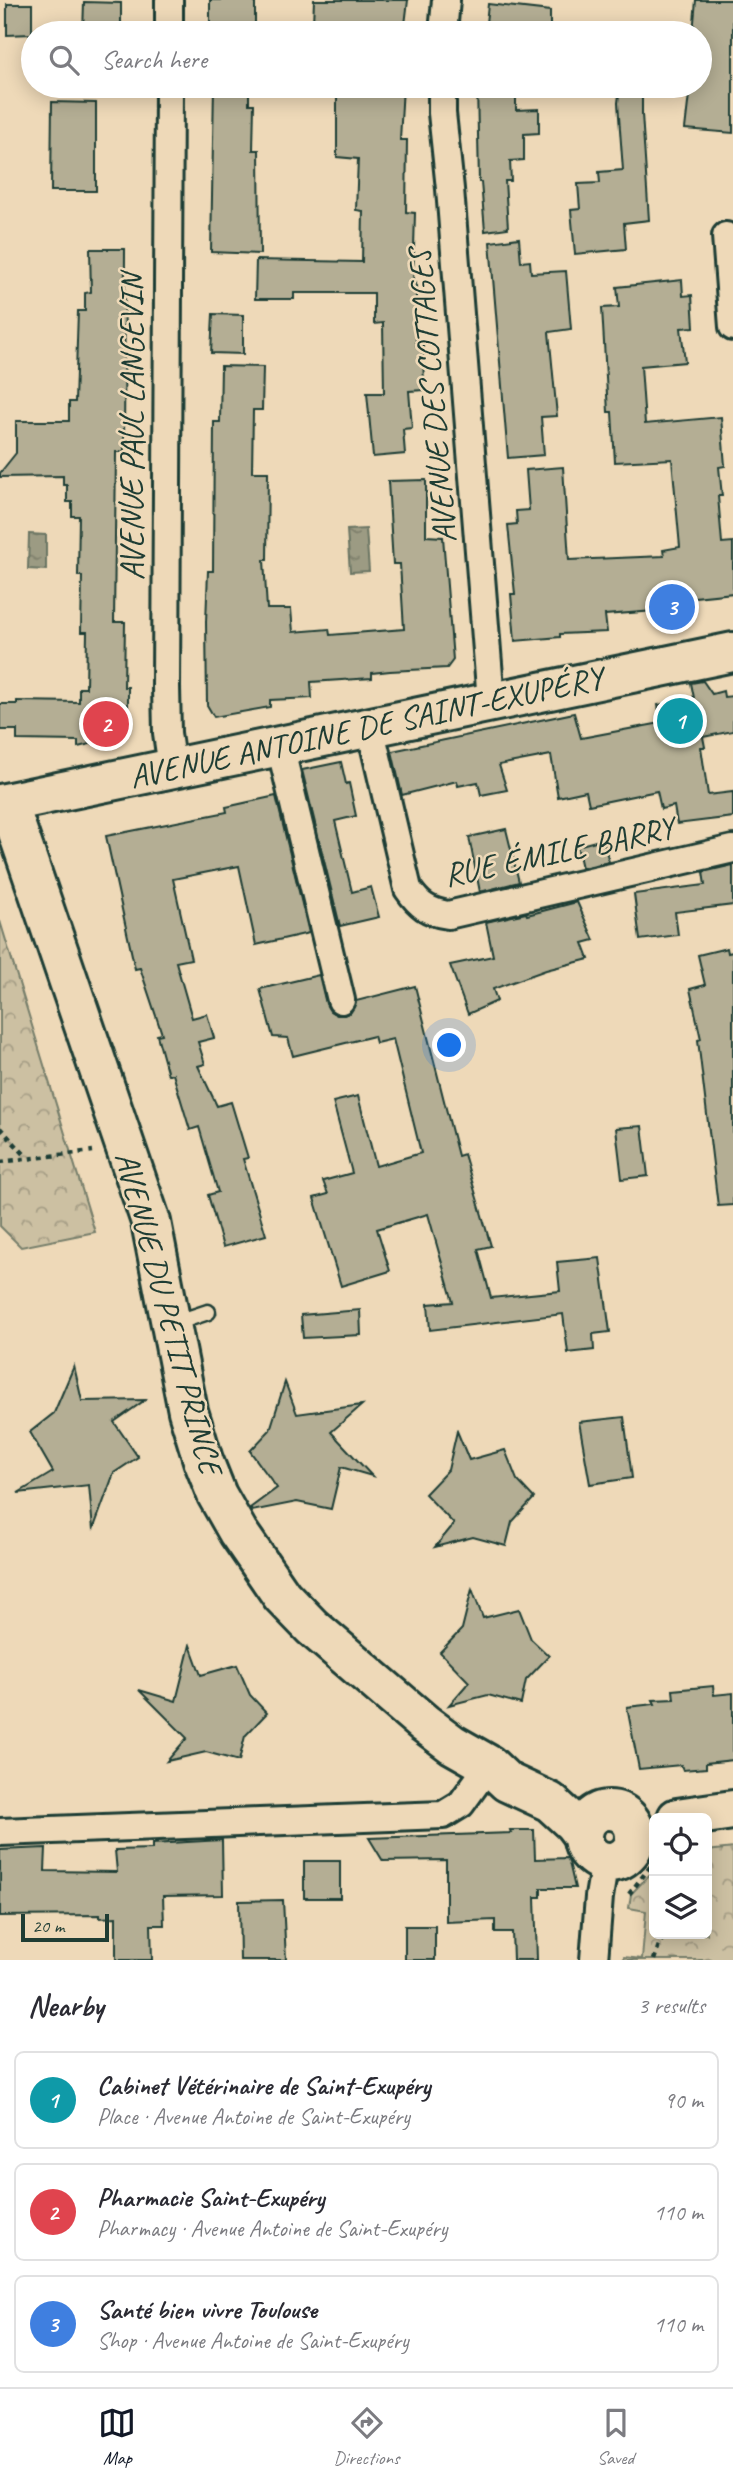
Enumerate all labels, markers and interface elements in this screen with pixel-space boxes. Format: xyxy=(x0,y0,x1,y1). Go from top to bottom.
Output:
search box xyxy=(21,21,712,98)
icon: search xyxy=(45,41,83,79)
text: Search here xyxy=(101,43,207,76)
street label: AVENUE DES COTTAGES xyxy=(398,242,466,545)
street label: AVENUE PAUL LANGEVIN xyxy=(111,269,153,580)
pin: 3 xyxy=(649,581,695,633)
street label: AVENUE ANTOINE DE SAINT-EXUPÉRY xyxy=(126,655,612,798)
pin: 1 xyxy=(657,695,703,747)
pin: 2 xyxy=(83,698,129,750)
street label: RUE ÉMILE BARRY xyxy=(440,805,682,896)
your location xyxy=(432,1028,466,1062)
street label: AVENUE DU PETIT PRINCE xyxy=(106,1147,233,1483)
map controls xyxy=(649,1813,712,1939)
button: locate xyxy=(649,1813,712,1876)
button: layers xyxy=(649,1876,712,1939)
scale bar xyxy=(21,1911,108,1943)
text: 20 m xyxy=(32,1914,64,1938)
text: Nearby xyxy=(28,1987,104,2025)
text: 3 results xyxy=(638,1991,705,2020)
text: Cabinet Vétérinaire de Saint-Exupéry xyxy=(97,2069,430,2102)
text: 1 xyxy=(48,2086,58,2115)
text: 90 m xyxy=(664,2086,703,2115)
text: Place · Avenue Antoine de Saint-Exupéry xyxy=(97,2102,410,2131)
text: Pharmacie Saint-Exupéry xyxy=(97,2181,324,2214)
text: 2 xyxy=(48,2198,58,2227)
text: 110 m xyxy=(654,2198,703,2227)
text: Pharmacy · Avenue Antoine de Saint-Exupéry xyxy=(97,2214,447,2243)
text: Santé bien vivre Toulouse xyxy=(97,2293,317,2326)
text: 3 xyxy=(48,2310,58,2339)
text: 110 m xyxy=(654,2310,703,2339)
text: Shop · Avenue Antoine de Saint-Exupéry xyxy=(97,2326,409,2355)
tab: Map xyxy=(98,2404,136,2470)
tab: Directions xyxy=(333,2404,400,2470)
tab: Saved xyxy=(597,2404,635,2470)

